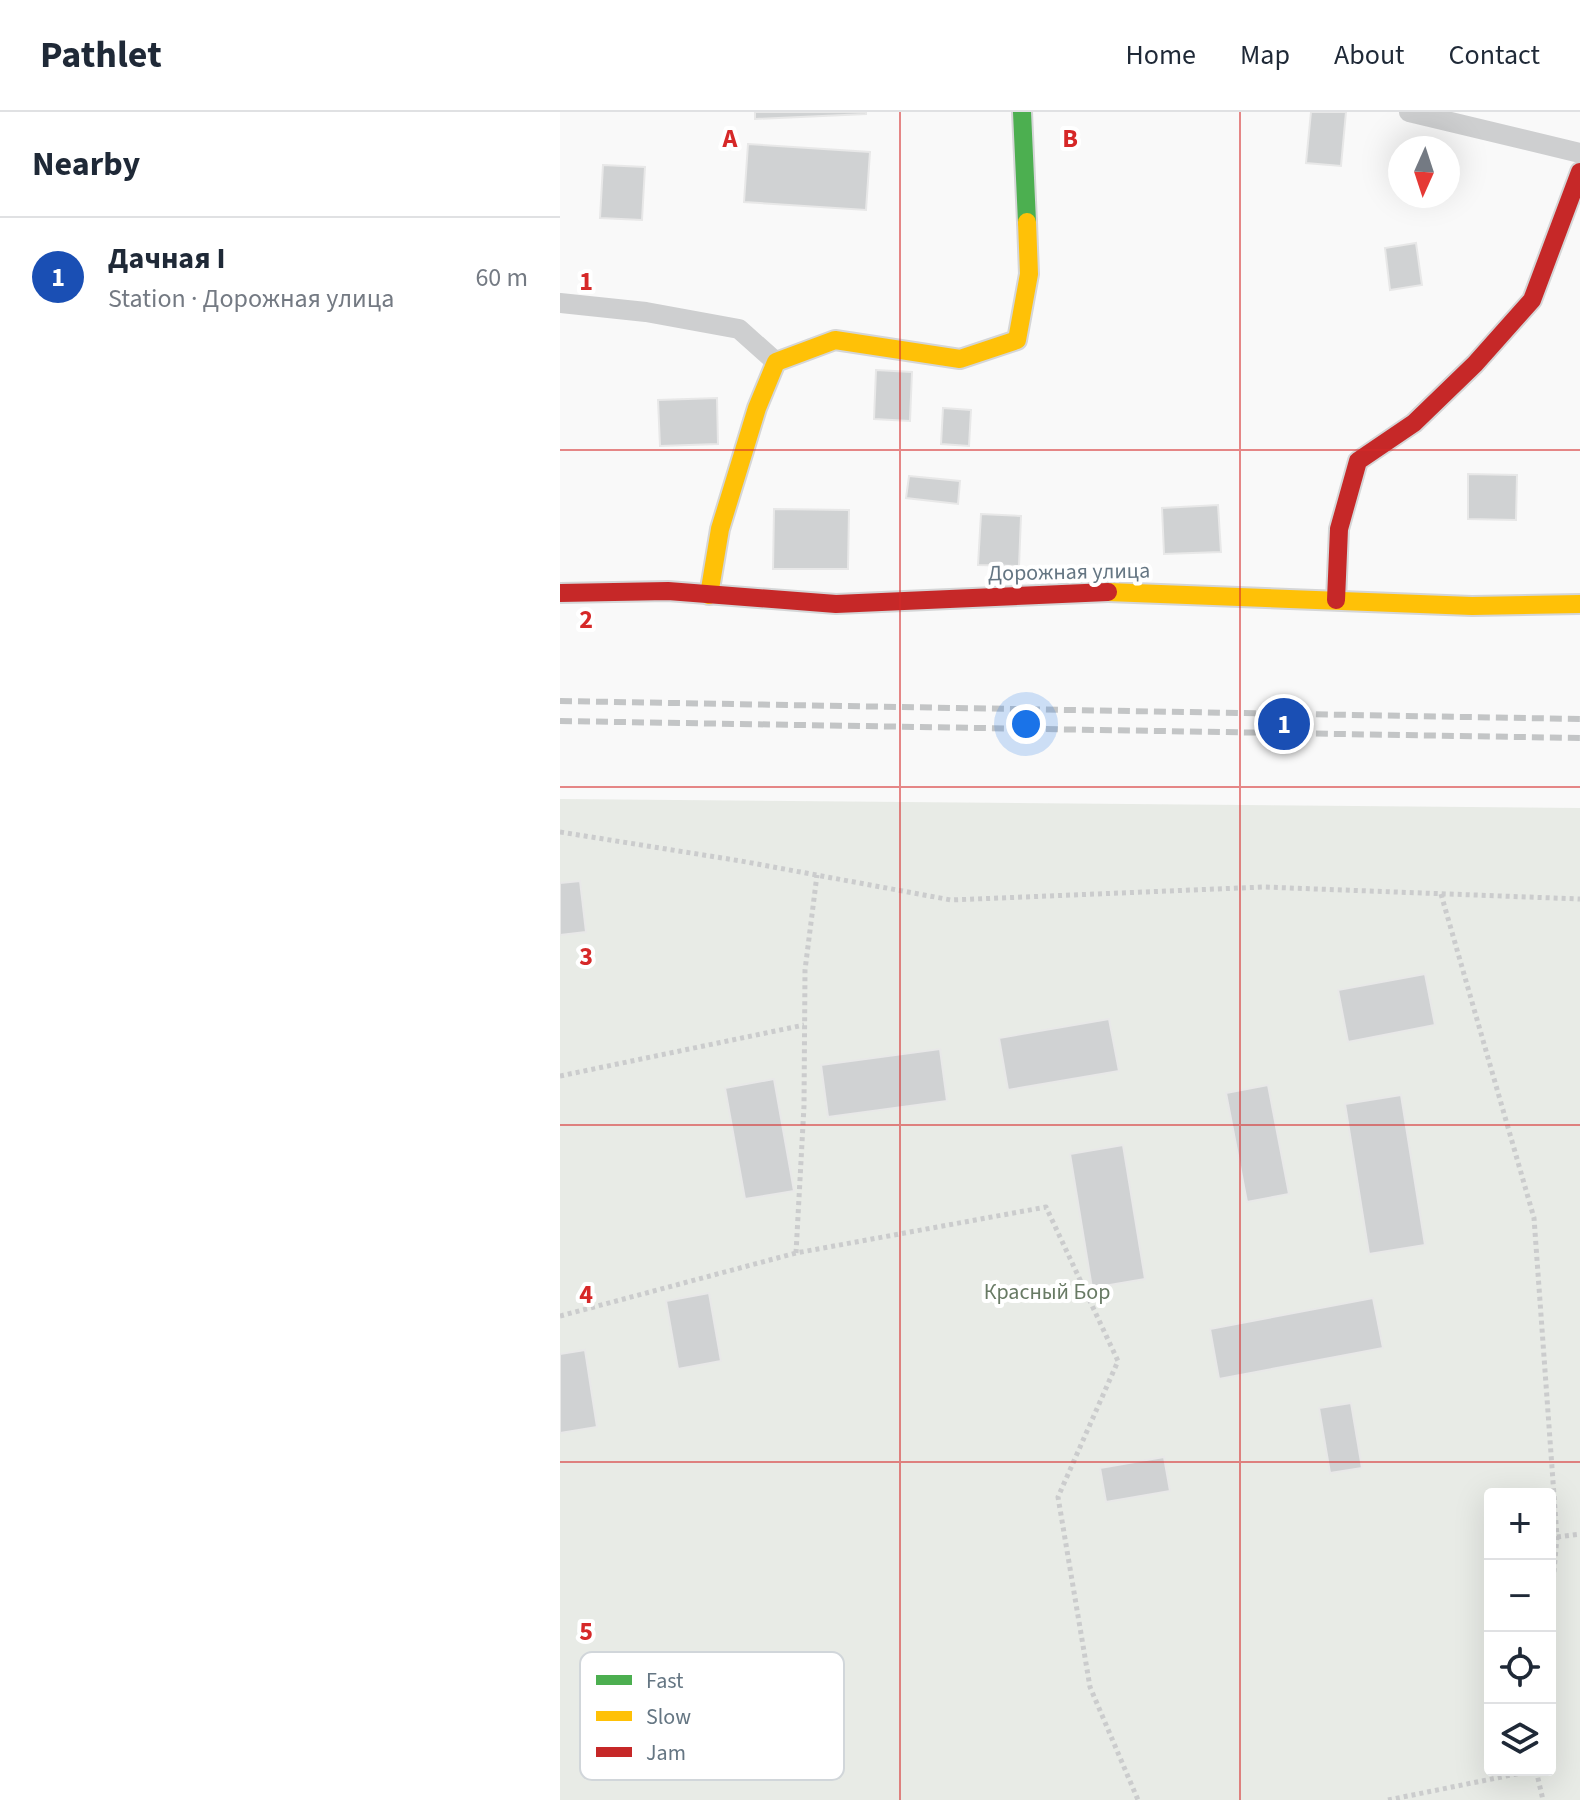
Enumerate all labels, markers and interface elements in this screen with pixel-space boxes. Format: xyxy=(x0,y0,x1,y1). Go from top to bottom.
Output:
text: Pathlet xyxy=(40,28,162,82)
text: Home xyxy=(1125,35,1196,75)
text: Map xyxy=(1240,35,1290,75)
text: About xyxy=(1334,35,1405,75)
text: Contact xyxy=(1449,35,1540,75)
text: A xyxy=(722,120,739,157)
text: B xyxy=(1062,120,1078,157)
north arrow xyxy=(1388,136,1460,208)
text: Nearby xyxy=(32,140,140,189)
text: Дачная I xyxy=(108,237,226,280)
text: 1 xyxy=(51,259,65,296)
text: 60 m xyxy=(475,259,528,296)
text: 1 xyxy=(579,263,593,300)
text: Station · Дорожная улица xyxy=(108,280,394,317)
street label: Дорожная улица xyxy=(988,555,1150,589)
text: 2 xyxy=(579,601,593,638)
pin: 1 xyxy=(1258,694,1310,754)
your location xyxy=(1006,704,1046,744)
text: 3 xyxy=(579,938,593,975)
text: 4 xyxy=(579,1276,593,1313)
park label: Красный Бор xyxy=(984,1276,1110,1308)
map controls xyxy=(1484,1488,1556,1776)
button: + xyxy=(1484,1488,1556,1560)
button: − xyxy=(1484,1560,1556,1632)
text: 5 xyxy=(579,1613,593,1650)
button: locate xyxy=(1484,1632,1556,1704)
legend xyxy=(580,1652,844,1780)
text: Fast xyxy=(646,1665,684,1697)
text: Slow xyxy=(646,1701,691,1733)
button: layers xyxy=(1484,1704,1556,1776)
text: Jam xyxy=(646,1737,686,1769)

